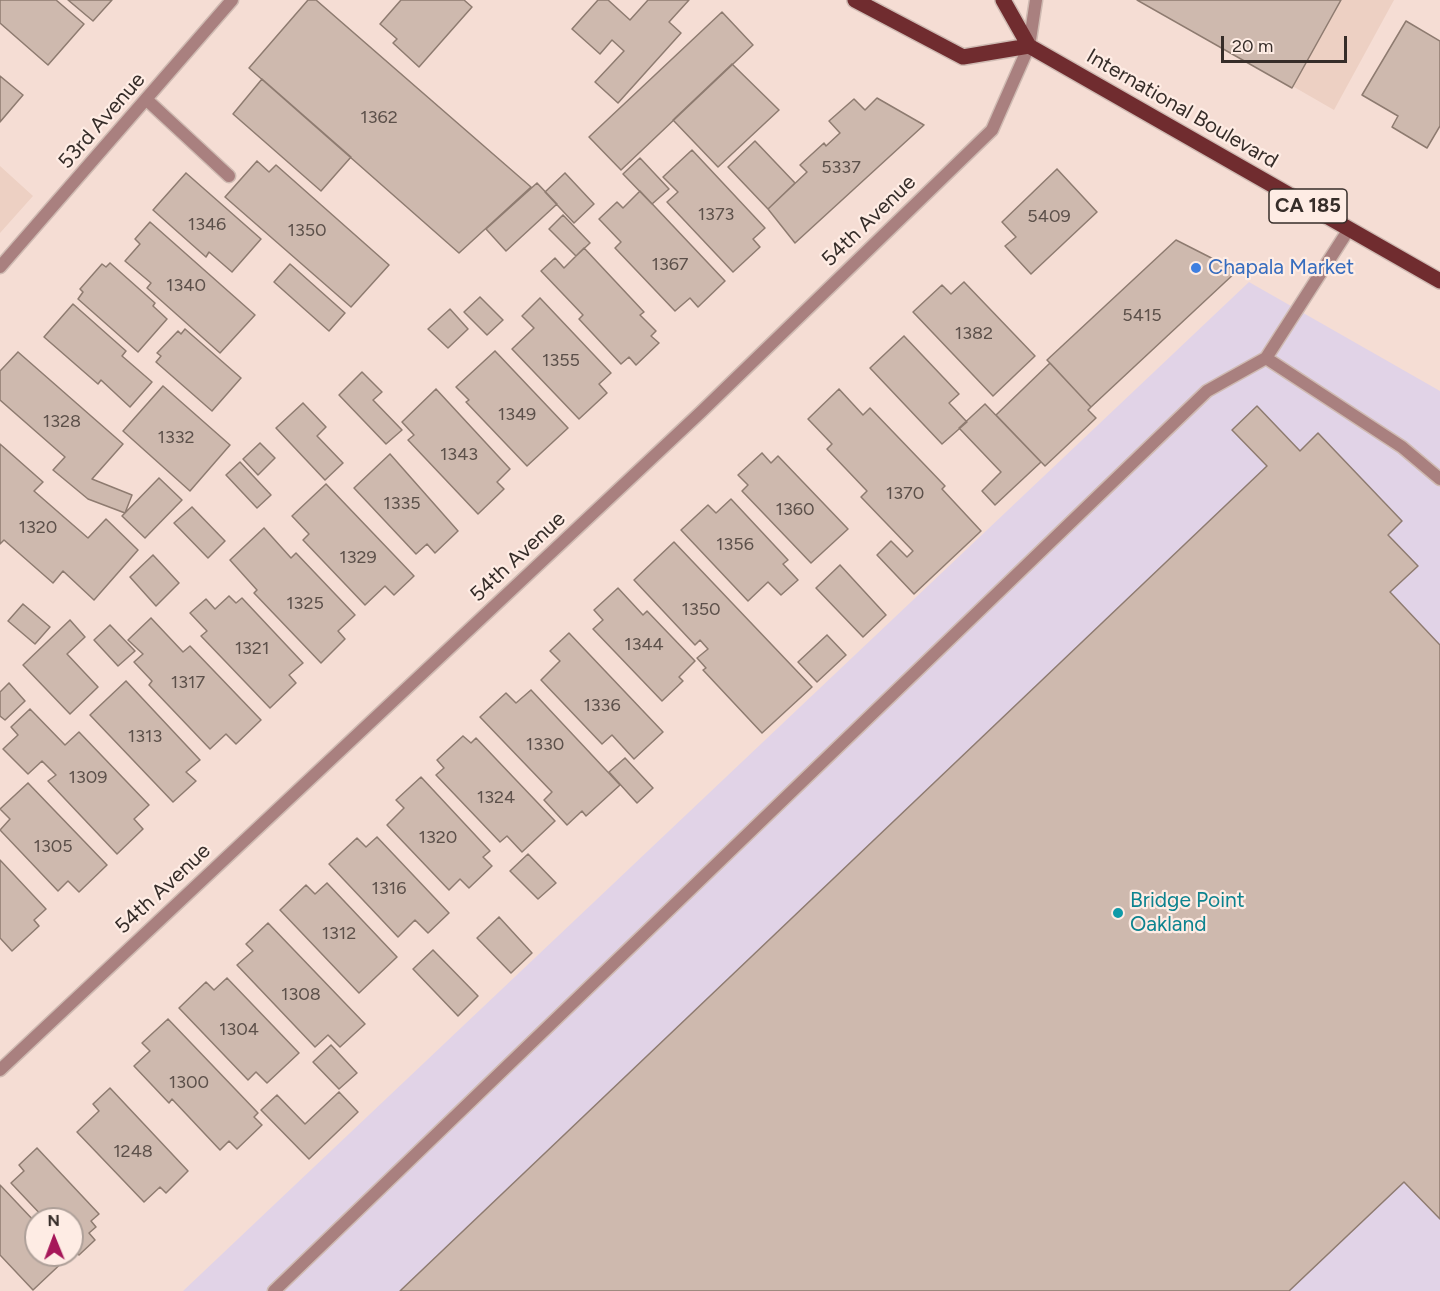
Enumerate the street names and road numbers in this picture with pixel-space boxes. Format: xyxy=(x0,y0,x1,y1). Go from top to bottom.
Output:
street label: International Boulevard xyxy=(1082,44,1282,174)
street label: 53rd Avenue xyxy=(53,68,151,174)
street label: 54th Avenue xyxy=(817,170,921,272)
road number: CA 185 xyxy=(1269,189,1347,223)
street label: 54th Avenue xyxy=(465,507,571,607)
street label: 54th Avenue xyxy=(110,839,216,939)

